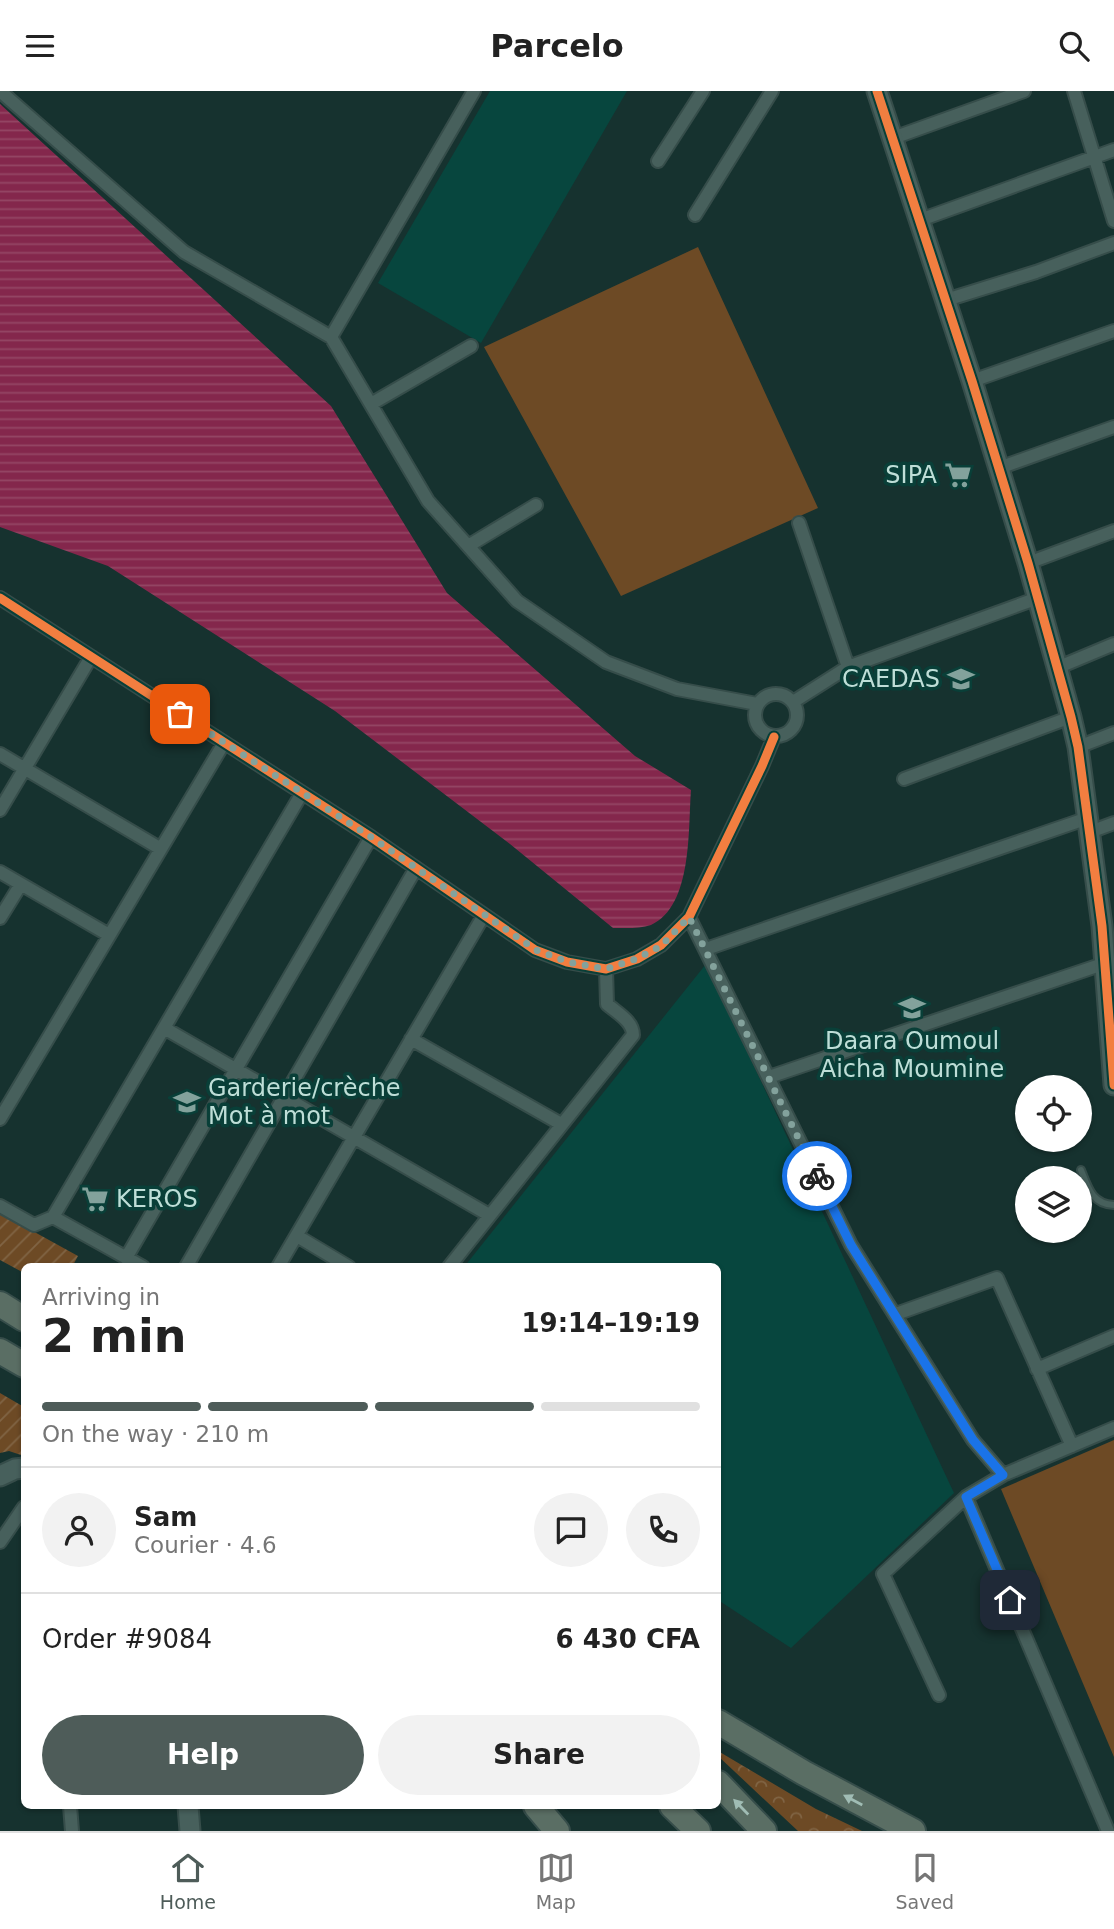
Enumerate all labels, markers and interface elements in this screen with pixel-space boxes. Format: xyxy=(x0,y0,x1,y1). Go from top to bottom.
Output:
icon: menu xyxy=(21,27,59,65)
text: Parcelo xyxy=(490,27,624,65)
icon: search xyxy=(1055,27,1093,65)
supermarket icon: SIPA xyxy=(943,460,973,490)
place label: SIPA xyxy=(885,461,938,489)
school or university icon: CAEDAS xyxy=(946,664,976,694)
place label: CAEDAS xyxy=(842,665,940,693)
pin xyxy=(150,684,210,744)
icon: bag xyxy=(161,695,199,733)
school or university icon: Daara Oumoul Aicha Moumine xyxy=(897,993,927,1023)
place label: Daara Oumoul Aicha Moumine xyxy=(820,1027,1004,1083)
place label: Garderie/crèche Mot à mot xyxy=(208,1074,401,1130)
map controls xyxy=(1015,1075,1092,1243)
button: locate xyxy=(1015,1075,1092,1152)
school or university icon: Garderie/crèche Mot à mot xyxy=(172,1087,202,1117)
courier xyxy=(782,1141,852,1211)
icon: bike xyxy=(798,1157,836,1195)
button: layers xyxy=(1015,1166,1092,1243)
supermarket icon: KEROS xyxy=(80,1184,110,1214)
place label: KEROS xyxy=(116,1185,198,1213)
text: Arriving in xyxy=(42,1284,160,1310)
text: 19:14–19:19 xyxy=(521,1308,700,1338)
text: 2 min xyxy=(42,1309,186,1363)
text: On the way · 210 m xyxy=(42,1421,269,1447)
button: person xyxy=(42,1493,116,1567)
button: chat xyxy=(534,1493,608,1567)
button: phone xyxy=(626,1493,700,1567)
text: Sam xyxy=(134,1502,197,1532)
text: Courier · 4.6 xyxy=(134,1532,277,1558)
pin xyxy=(980,1570,1040,1630)
icon: home xyxy=(991,1581,1029,1619)
text: Order #9084 xyxy=(42,1624,212,1654)
text: 6 430 CFA xyxy=(556,1624,700,1654)
button: Help xyxy=(42,1715,364,1795)
button: Share xyxy=(378,1715,700,1795)
one-way arrow xyxy=(843,1794,863,1806)
one-way arrow xyxy=(734,1799,750,1816)
tab: Home xyxy=(160,1849,216,1913)
tab: Map xyxy=(536,1849,576,1913)
tab: Saved xyxy=(895,1849,954,1913)

